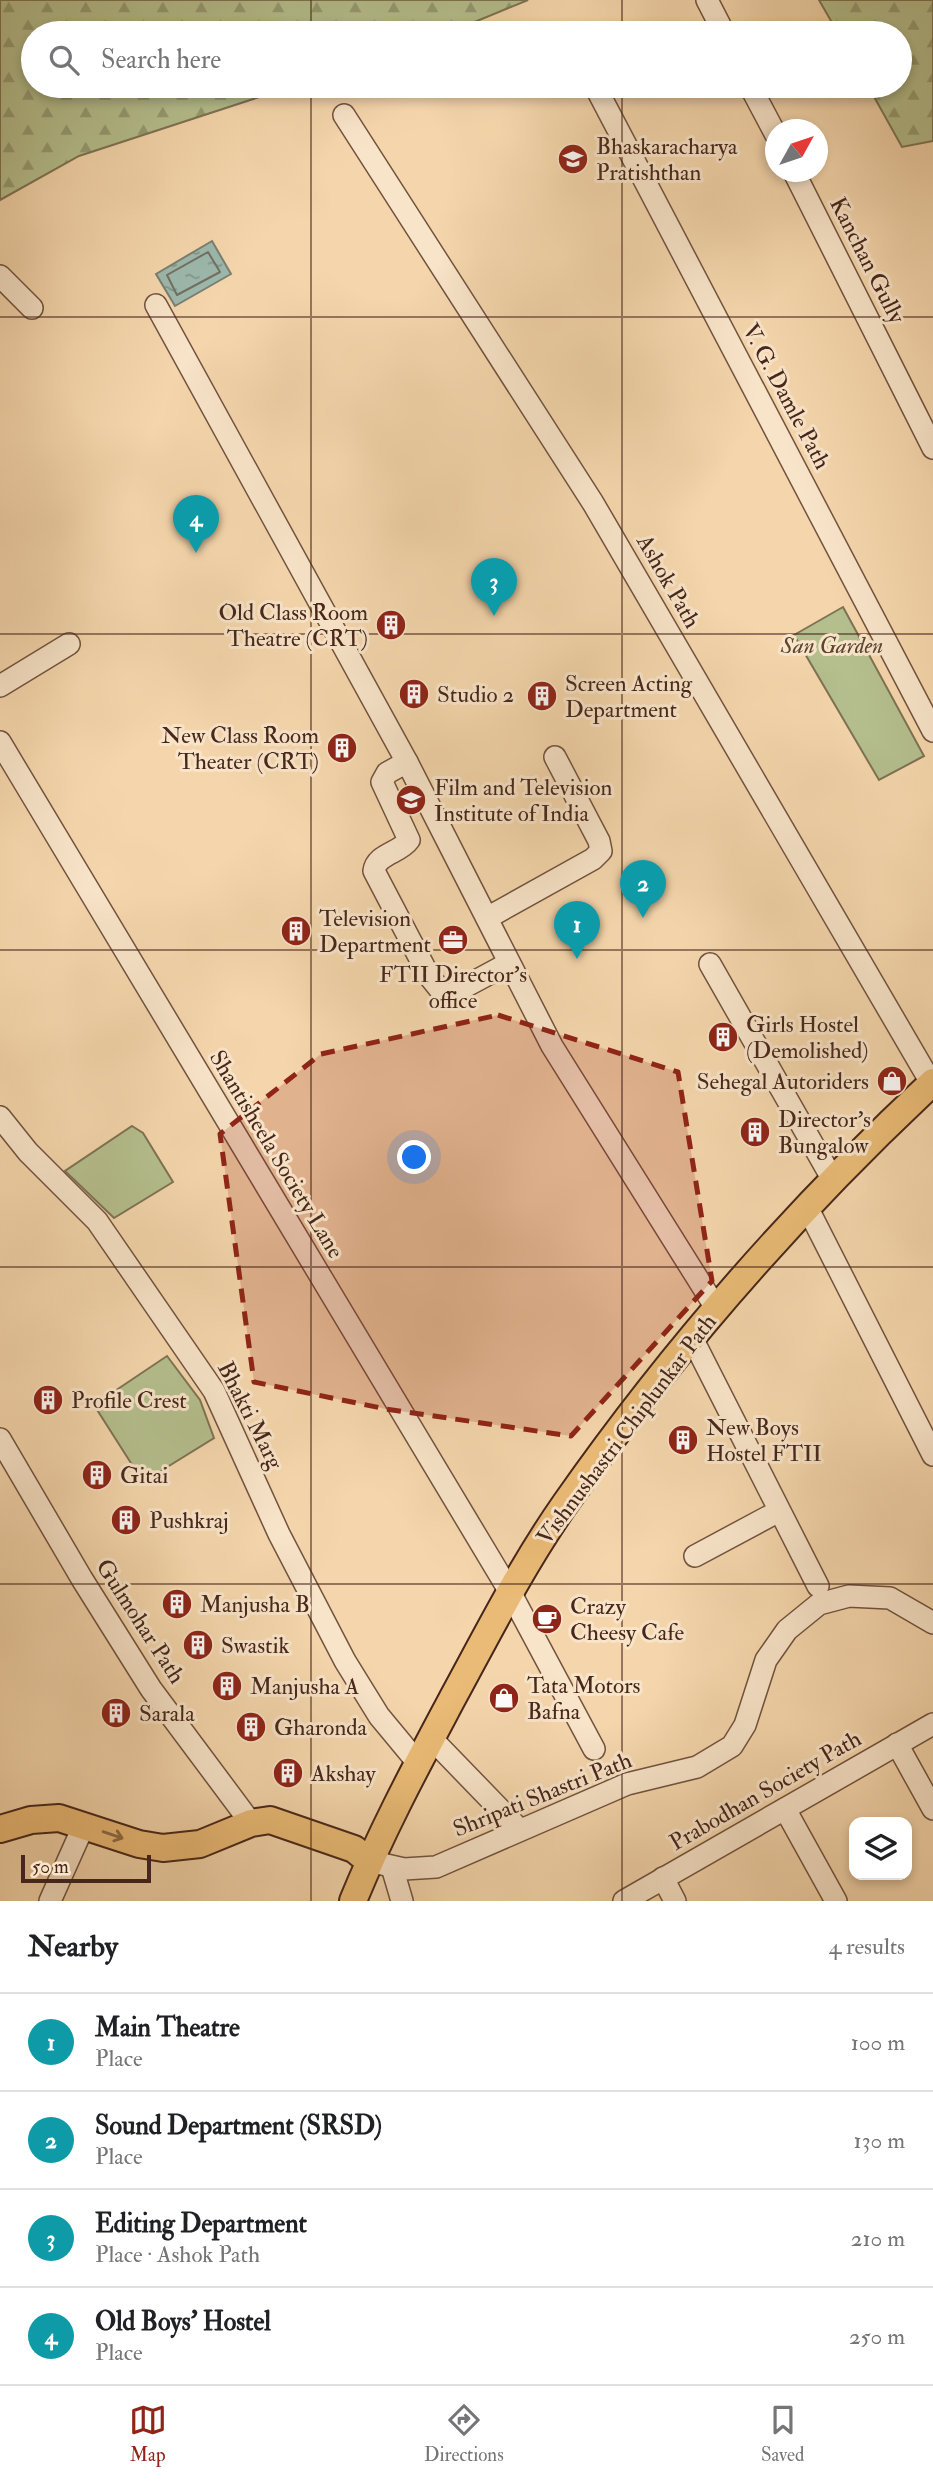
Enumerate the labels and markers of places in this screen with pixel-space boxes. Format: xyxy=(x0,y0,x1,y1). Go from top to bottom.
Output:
place label: Bhaskaracharya Pratishthan xyxy=(596,132,738,187)
school or university icon: Bhaskaracharya Pratishthan xyxy=(556,142,590,176)
pin: 4 xyxy=(173,495,219,553)
pin: 3 xyxy=(471,558,517,616)
place label: Old Class Room Theatre (CRT) xyxy=(218,598,368,653)
building icon: Old Class Room Theatre (CRT) xyxy=(374,608,408,642)
place label: Screen Acting Department xyxy=(565,669,693,725)
building icon: Studio 2 xyxy=(397,677,431,711)
building icon: Screen Acting Department xyxy=(525,679,559,713)
place label: Studio 2 xyxy=(437,680,514,709)
place label: New Class Room Theater (CRT) xyxy=(161,721,319,776)
building icon: New Class Room Theater (CRT) xyxy=(325,731,359,765)
place label: Film and Television Institute of India xyxy=(434,773,613,828)
school or university icon: Film and Television Institute of India xyxy=(394,783,428,817)
pin: 2 xyxy=(620,860,666,918)
pin: 1 xyxy=(554,901,600,959)
place label: Television Department xyxy=(319,904,431,960)
building icon: Television Department xyxy=(279,914,313,948)
office icon: FTII Director's office xyxy=(436,923,470,957)
place label: FTII Director's office xyxy=(379,960,527,1015)
place label: Girls Hostel (Demolished) xyxy=(746,1010,868,1065)
building icon: Girls Hostel (Demolished) xyxy=(706,1020,740,1054)
shop icon: Sehegal Autoriders xyxy=(875,1064,909,1098)
place label: Sehegal Autoriders xyxy=(697,1067,869,1096)
place label: Director's Bungalow xyxy=(778,1105,871,1160)
building icon: Director's Bungalow xyxy=(738,1115,772,1149)
building icon: Profile Crest xyxy=(31,1383,65,1417)
place label: Profile Crest xyxy=(71,1386,187,1415)
place label: New Boys Hostel FTII xyxy=(706,1413,822,1468)
building icon: New Boys Hostel FTII xyxy=(666,1423,700,1457)
building icon: Gitai xyxy=(80,1458,114,1492)
place label: Gitai xyxy=(120,1461,168,1490)
building icon: Pushkraj xyxy=(109,1503,143,1537)
place label: Pushkraj xyxy=(149,1506,229,1535)
building icon: Manjusha B xyxy=(160,1587,194,1621)
place label: Manjusha B xyxy=(200,1590,310,1619)
place label: Crazy Cheesy Cafe xyxy=(570,1592,685,1647)
cafe icon: Crazy Cheesy Cafe xyxy=(530,1602,564,1636)
building icon: Swastik xyxy=(181,1628,215,1662)
place label: Swastik xyxy=(221,1631,290,1660)
building icon: Manjusha A xyxy=(210,1669,244,1703)
place label: Tata Motors Bafna xyxy=(527,1671,641,1726)
place label: Manjusha A xyxy=(250,1672,360,1701)
shop icon: Tata Motors Bafna xyxy=(487,1681,521,1715)
building icon: Sarala xyxy=(99,1696,133,1730)
place label: Sarala xyxy=(139,1699,195,1728)
building icon: Gharonda xyxy=(234,1710,268,1744)
place label: Gharonda xyxy=(274,1713,368,1742)
building icon: Akshay xyxy=(271,1756,305,1790)
place label: Akshay xyxy=(310,1759,377,1788)

